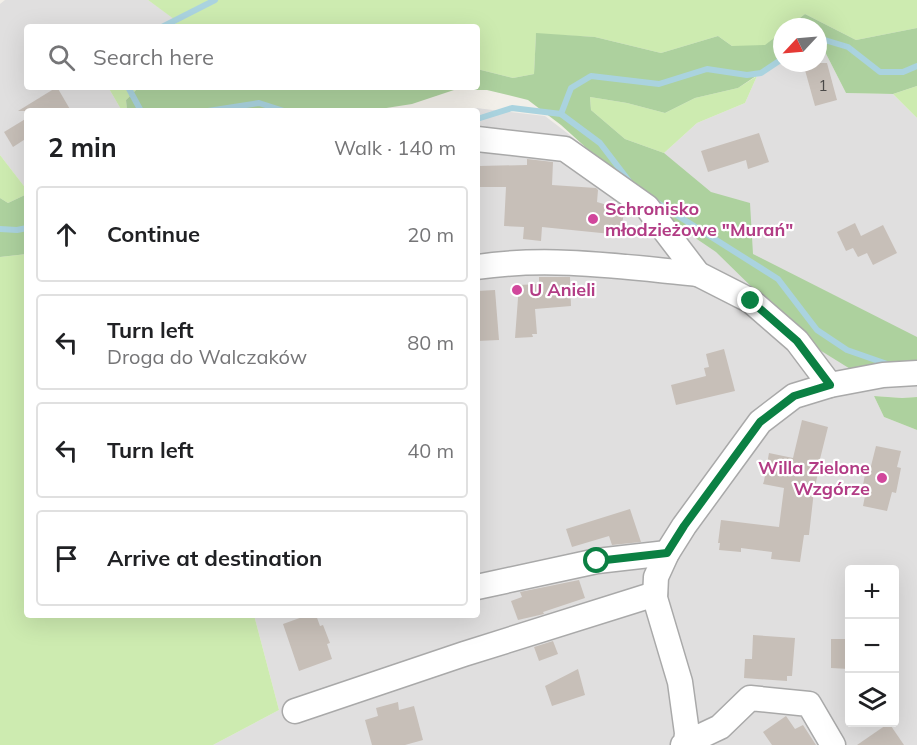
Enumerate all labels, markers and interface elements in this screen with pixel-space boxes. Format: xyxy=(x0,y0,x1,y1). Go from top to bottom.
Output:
north arrow xyxy=(773,18,827,72)
search box xyxy=(24,24,480,90)
icon: search xyxy=(45,41,78,74)
text: Search here xyxy=(93,43,214,71)
house number: 1 xyxy=(818,76,828,95)
text: 2 min xyxy=(48,131,117,164)
text: Walk · 140 m xyxy=(334,135,456,160)
place label: Schronisko młodzieżowe "Murań" xyxy=(605,197,793,241)
marker: Schronisko młodzieżowe "Murań" xyxy=(586,212,600,226)
icon: ahead xyxy=(50,218,83,251)
text: Continue xyxy=(107,220,200,248)
text: 20 m xyxy=(407,222,454,247)
place label: U Anieli xyxy=(529,278,596,301)
marker: U Anieli xyxy=(510,283,524,297)
route end xyxy=(737,287,763,313)
text: Turn left xyxy=(107,316,194,344)
icon: left xyxy=(50,326,83,359)
text: 80 m xyxy=(407,330,454,355)
text: Droga do Walczaków xyxy=(107,344,307,369)
icon: left xyxy=(50,434,83,467)
text: Turn left xyxy=(107,436,194,464)
text: 40 m xyxy=(407,438,454,463)
place label: Willa Zielone Wzgórze xyxy=(758,456,870,500)
marker: Willa Zielone Wzgórze xyxy=(875,471,889,485)
icon: arrive xyxy=(50,542,83,575)
text: Arrive at destination xyxy=(107,544,322,572)
route start xyxy=(583,547,609,573)
map controls xyxy=(845,565,899,727)
button: + xyxy=(845,565,899,619)
button: − xyxy=(845,619,899,673)
button: layers xyxy=(845,673,899,727)

